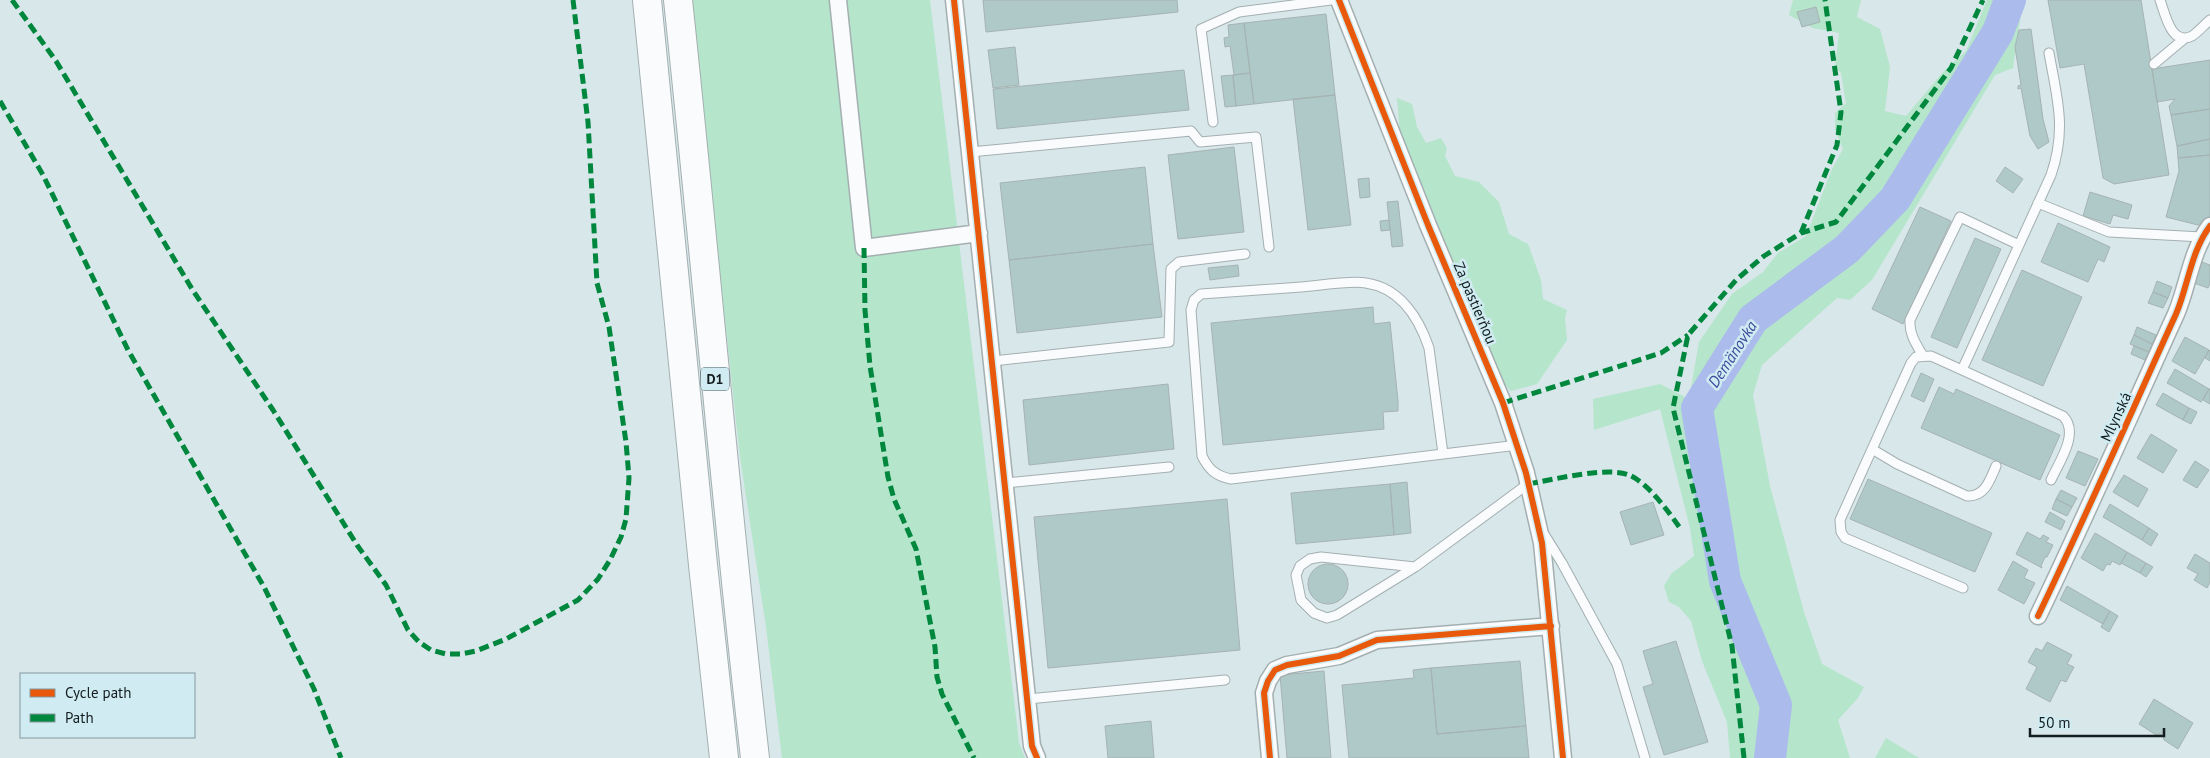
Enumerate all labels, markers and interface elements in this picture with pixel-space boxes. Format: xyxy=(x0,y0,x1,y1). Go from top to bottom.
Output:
street label: Za pastierňou xyxy=(1450,259,1501,347)
water label: Demänovka xyxy=(1703,317,1761,391)
road number: D1 xyxy=(701,368,729,390)
street label: Mlynská xyxy=(2096,389,2135,445)
legend xyxy=(20,673,195,738)
text: Cycle path xyxy=(65,683,131,702)
scale bar xyxy=(2030,706,2164,738)
text: Path xyxy=(65,708,94,727)
text: 50 m xyxy=(2038,713,2071,732)

